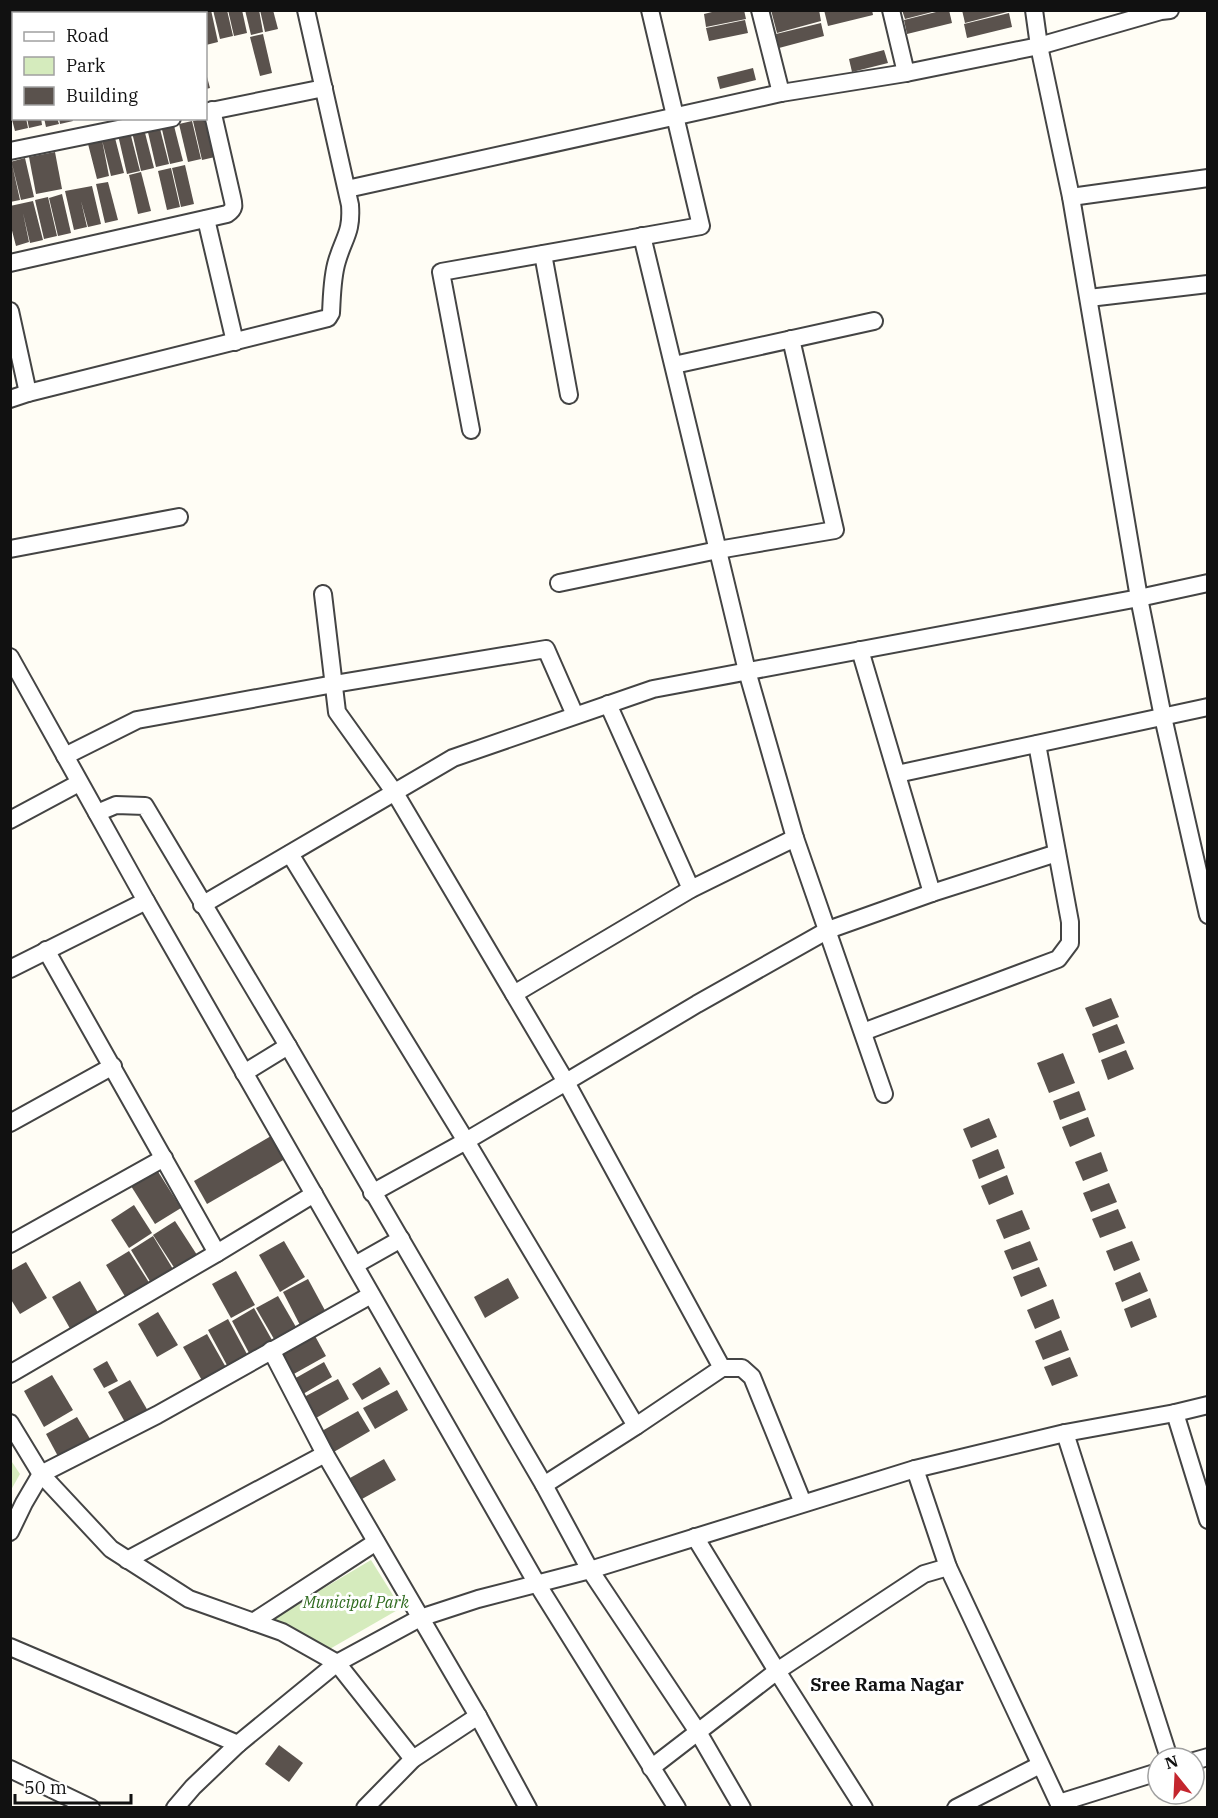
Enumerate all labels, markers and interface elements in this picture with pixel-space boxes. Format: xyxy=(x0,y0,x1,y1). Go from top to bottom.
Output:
legend xyxy=(12,12,207,120)
text: Road xyxy=(66,24,109,47)
text: Park xyxy=(66,54,106,77)
text: Building xyxy=(66,84,138,107)
park label: Municipal Park xyxy=(302,1592,409,1612)
district label: Sree Rama Nagar xyxy=(810,1673,964,1696)
north arrow xyxy=(1146,1746,1206,1806)
text: N xyxy=(1162,1750,1180,1773)
scale bar xyxy=(15,1767,130,1805)
text: 50 m xyxy=(24,1776,67,1799)

